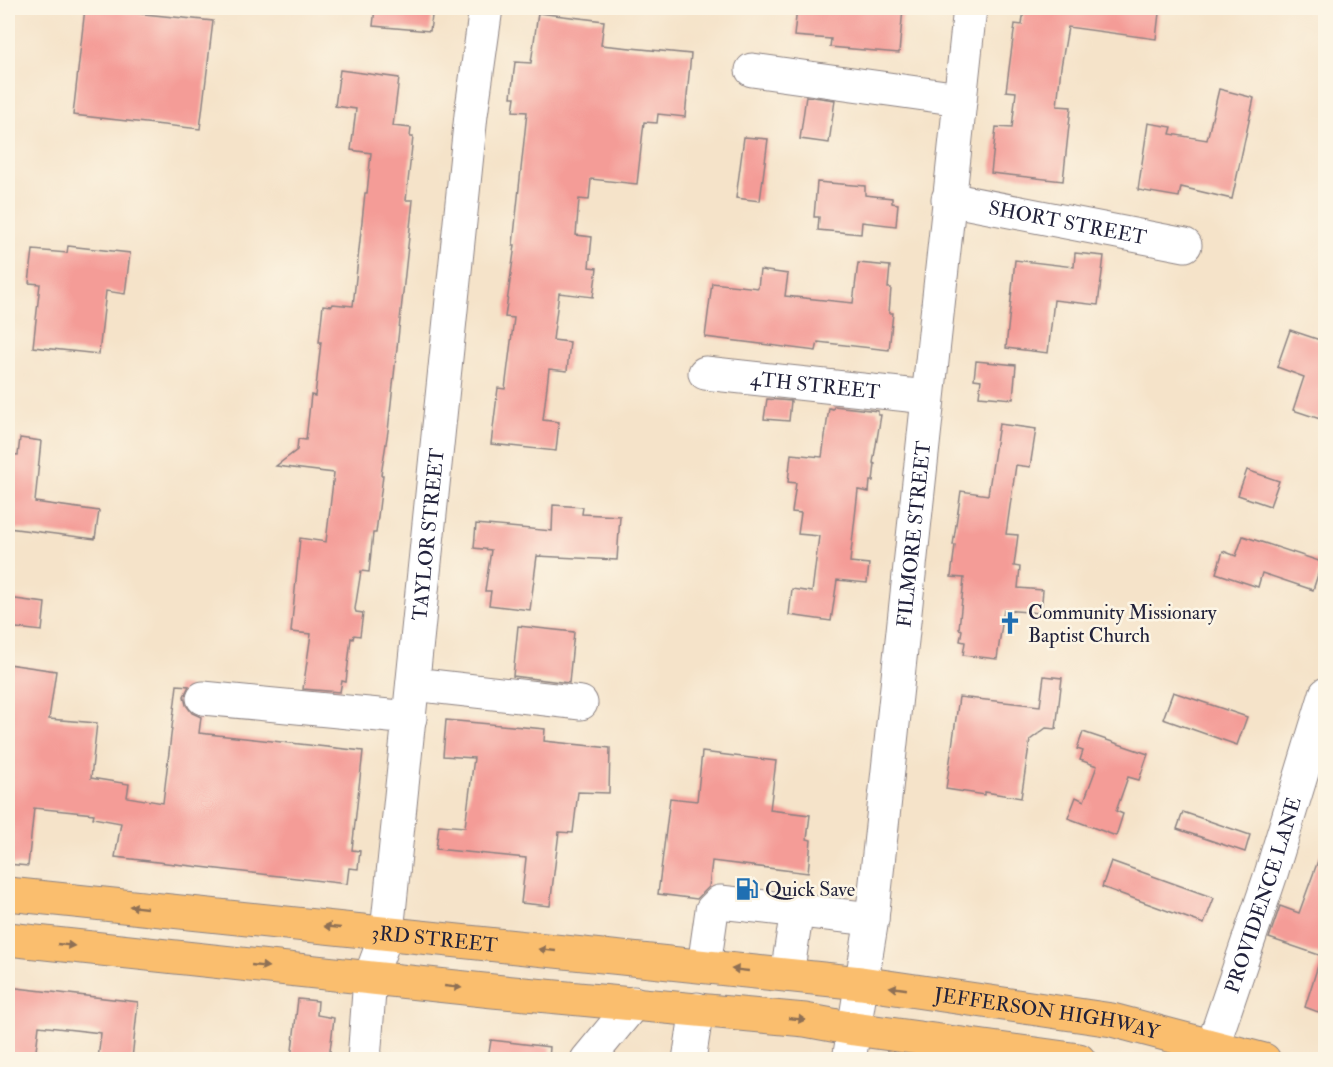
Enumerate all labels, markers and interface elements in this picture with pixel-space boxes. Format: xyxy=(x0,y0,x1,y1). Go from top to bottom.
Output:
street label: SHORT STREET xyxy=(987,195,1149,250)
street label: 4TH STREET xyxy=(749,366,882,405)
street label: FILMORE STREET xyxy=(891,440,936,629)
street label: TAYLOR STREET xyxy=(407,447,450,622)
place label: Community Missionary Baptist Church xyxy=(1028,600,1218,649)
church icon: Community Missionary Baptist Church xyxy=(997,610,1023,636)
street label: PROVIDENCE LANE xyxy=(1220,794,1307,996)
fuel station icon: Quick Save xyxy=(734,876,760,902)
place label: Quick Save xyxy=(765,877,855,902)
one-way arrow xyxy=(128,902,147,912)
street label: 3RD STREET xyxy=(370,920,499,958)
one-way arrow xyxy=(322,922,341,932)
one-way arrow xyxy=(56,941,75,950)
one-way arrow xyxy=(537,945,556,954)
one-way arrow xyxy=(250,961,269,971)
one-way arrow xyxy=(731,965,750,975)
one-way arrow xyxy=(444,982,463,992)
street label: JEFFERSON HIGHWAY xyxy=(932,982,1163,1045)
one-way arrow xyxy=(888,984,907,993)
one-way arrow xyxy=(788,1014,807,1024)

